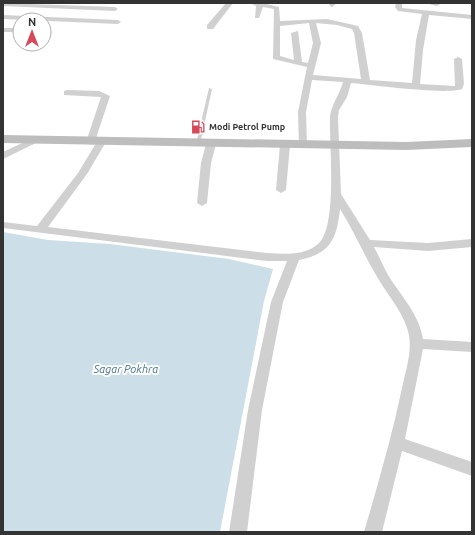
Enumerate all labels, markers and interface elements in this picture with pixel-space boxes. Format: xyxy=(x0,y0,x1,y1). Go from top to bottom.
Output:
north arrow xyxy=(12,12,52,52)
text: N xyxy=(28,16,36,28)
fuel station icon: Modi Petrol Pump xyxy=(190,119,206,135)
place label: Modi Petrol Pump xyxy=(209,122,285,132)
water label: Sagar Pokhra xyxy=(93,363,158,375)

